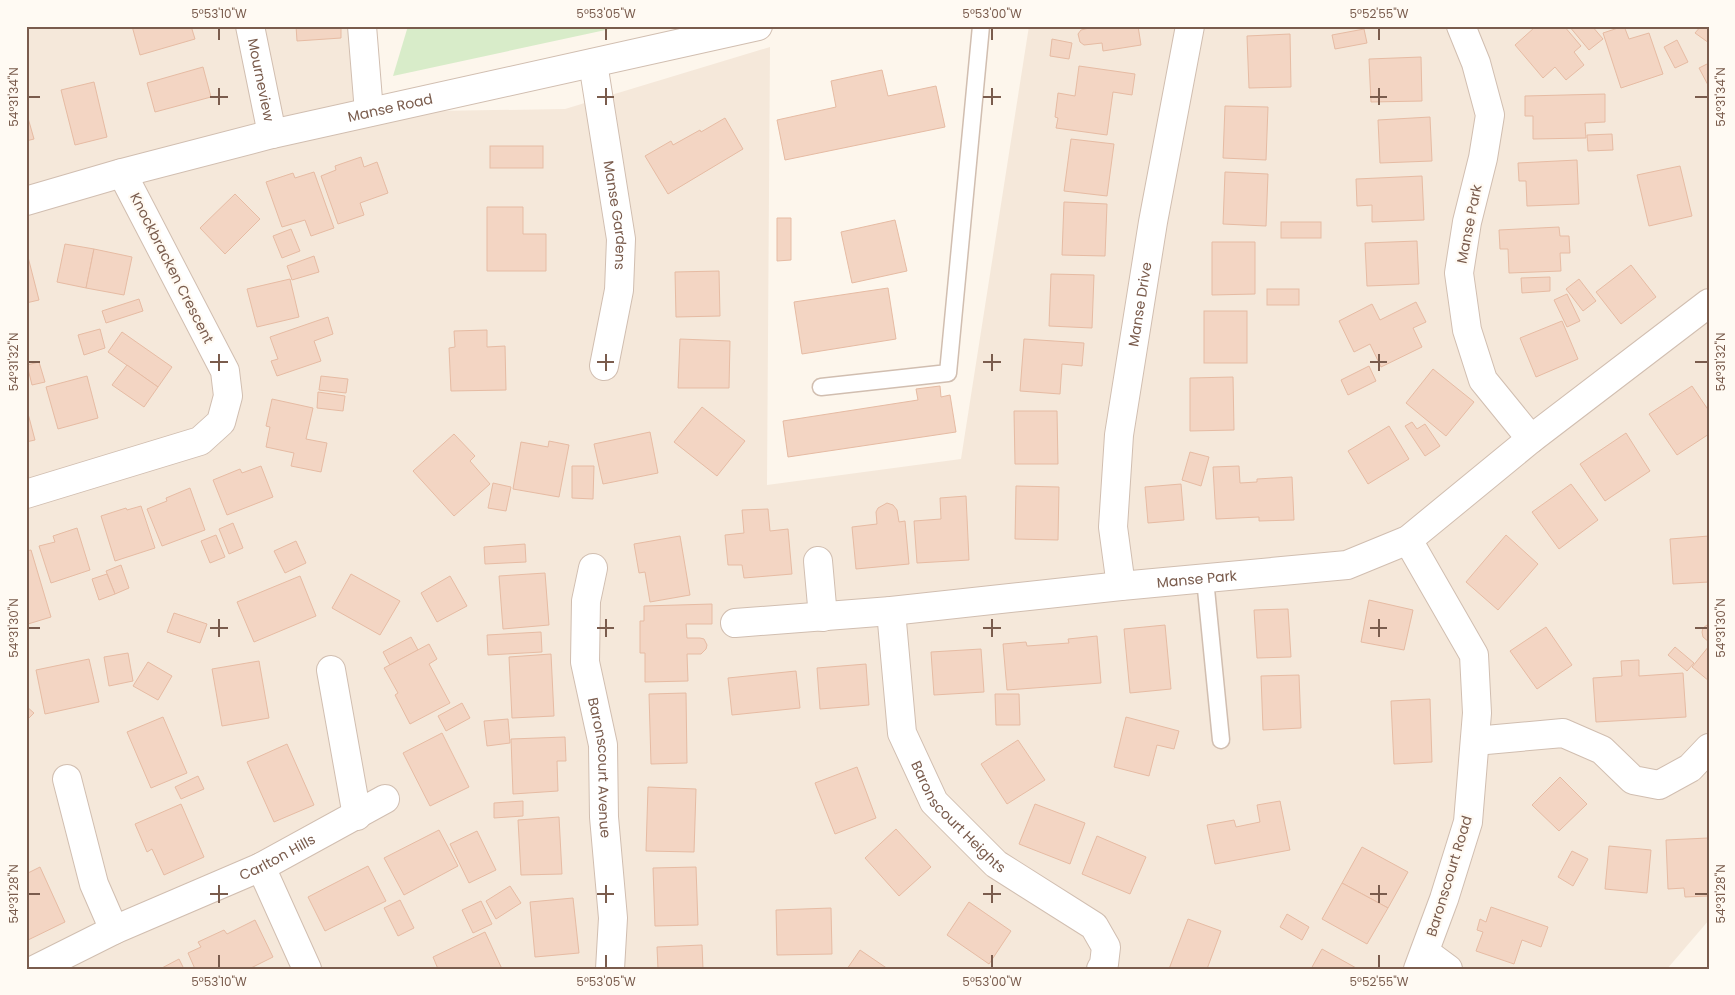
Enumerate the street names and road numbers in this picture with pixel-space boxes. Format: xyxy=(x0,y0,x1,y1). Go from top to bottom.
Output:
street label: Mourneview xyxy=(243,37,279,124)
street label: Manse Road xyxy=(346,89,435,127)
street label: Manse Gardens xyxy=(599,159,631,270)
street label: Manse Park xyxy=(1452,182,1487,265)
street label: Knockbracken Crescent xyxy=(125,189,219,347)
street label: Manse Drive xyxy=(1123,260,1157,348)
street label: Manse Park xyxy=(1156,565,1239,593)
street label: Baronscourt Avenue xyxy=(583,695,616,839)
street label: Baronscourt Heights xyxy=(906,757,1010,878)
street label: Baronscourt Road xyxy=(1421,813,1477,939)
street label: Carlton Hills xyxy=(236,829,319,885)

